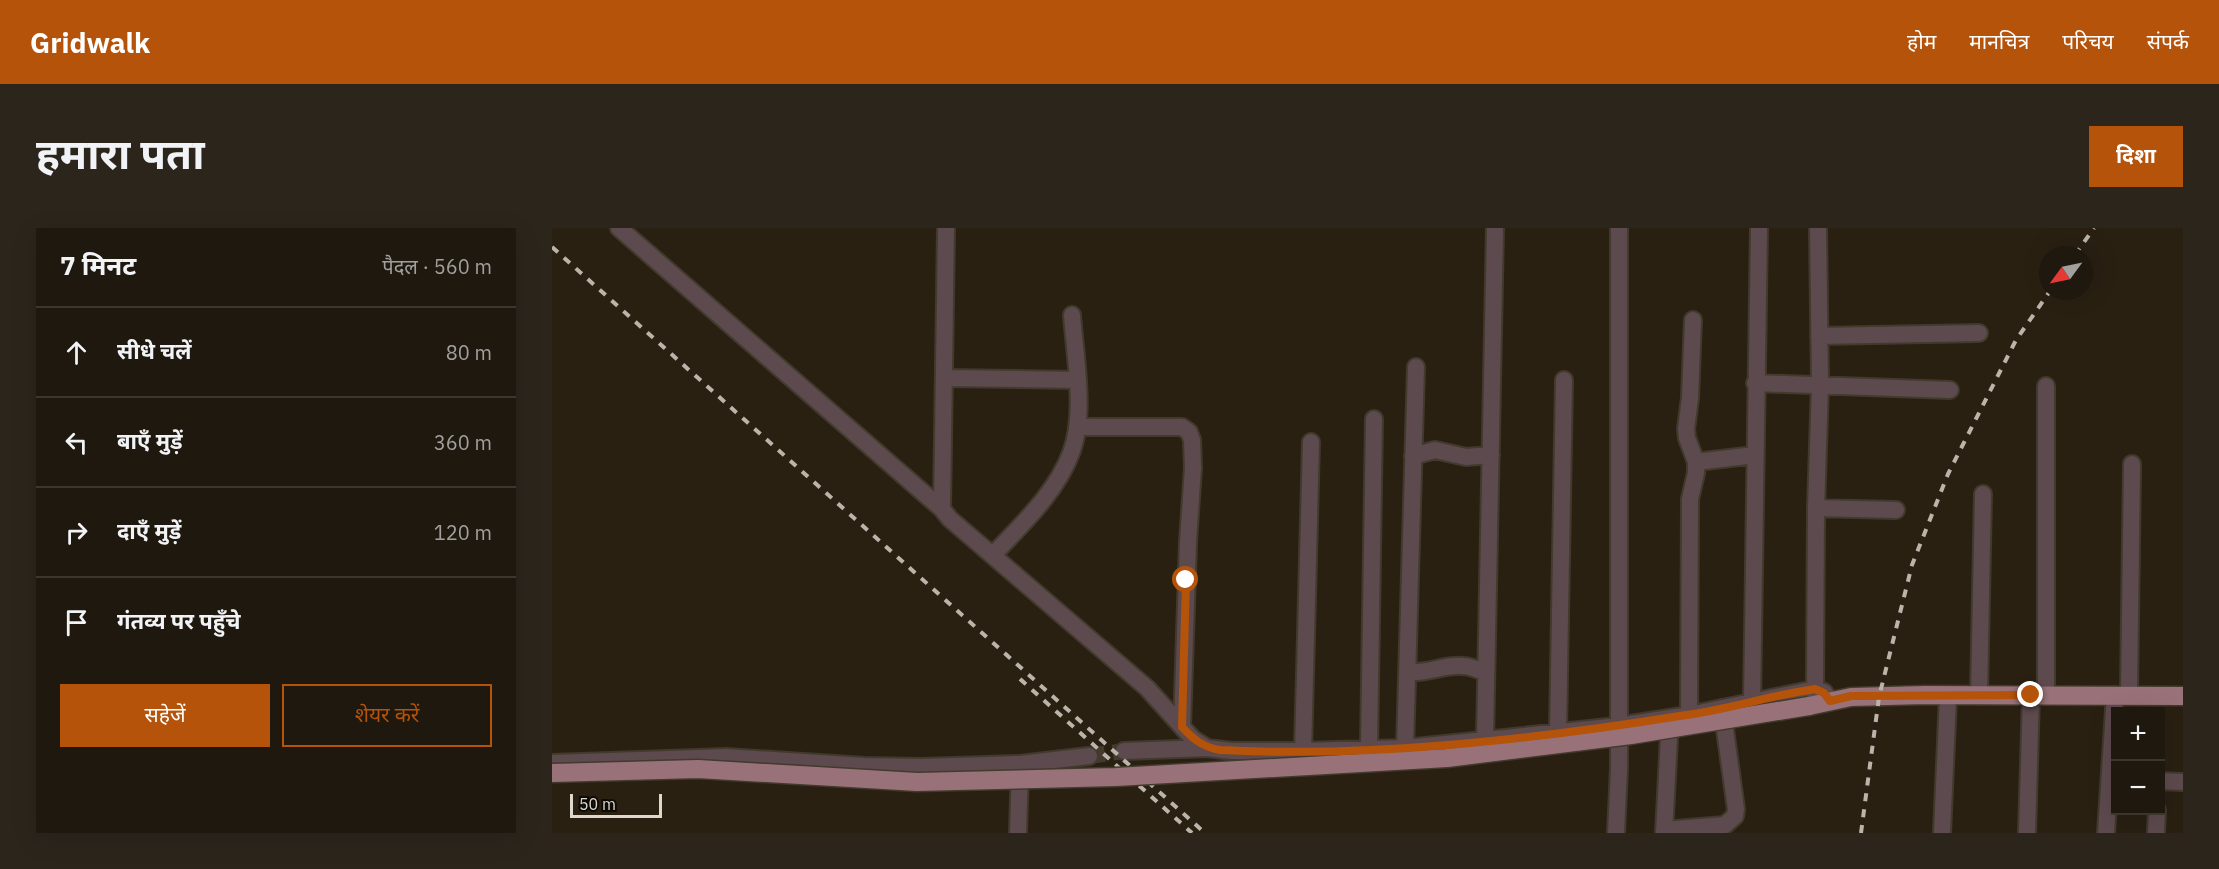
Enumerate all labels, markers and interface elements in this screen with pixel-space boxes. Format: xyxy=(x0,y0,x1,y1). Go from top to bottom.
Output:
text: Gridwalk xyxy=(30,24,150,61)
text: होम xyxy=(1907,27,1936,55)
text: मानचित्र xyxy=(1969,27,2029,55)
text: परिचय xyxy=(2062,27,2114,55)
text: संपर्क xyxy=(2147,27,2189,55)
text: हमारा पता xyxy=(36,126,205,181)
button: दिशा xyxy=(2089,126,2183,187)
north arrow xyxy=(2039,246,2093,300)
text: 7 मिनट xyxy=(60,248,136,282)
text: पैदल · 560 m xyxy=(382,253,492,280)
icon: ahead xyxy=(60,336,93,369)
text: सीधे चलें xyxy=(117,336,192,365)
text: 80 m xyxy=(446,339,492,366)
icon: left xyxy=(60,426,93,459)
text: बाएँ मुड़ें xyxy=(117,426,183,455)
text: 360 m xyxy=(434,429,492,456)
icon: right xyxy=(60,516,93,549)
text: दाएँ मुड़ें xyxy=(117,516,181,545)
text: 120 m xyxy=(434,519,492,546)
route start xyxy=(1172,566,1198,592)
icon: arrive xyxy=(60,606,93,639)
text: गंतव्य पर पहुँचे xyxy=(117,606,241,635)
route end xyxy=(2017,681,2043,707)
button: सहेजें xyxy=(60,684,270,747)
button: शेयर करें xyxy=(282,684,492,747)
map controls xyxy=(2111,707,2165,815)
button: + xyxy=(2111,707,2165,761)
button: − xyxy=(2111,761,2165,815)
scale bar xyxy=(570,791,662,818)
text: 50 m xyxy=(579,794,616,814)

